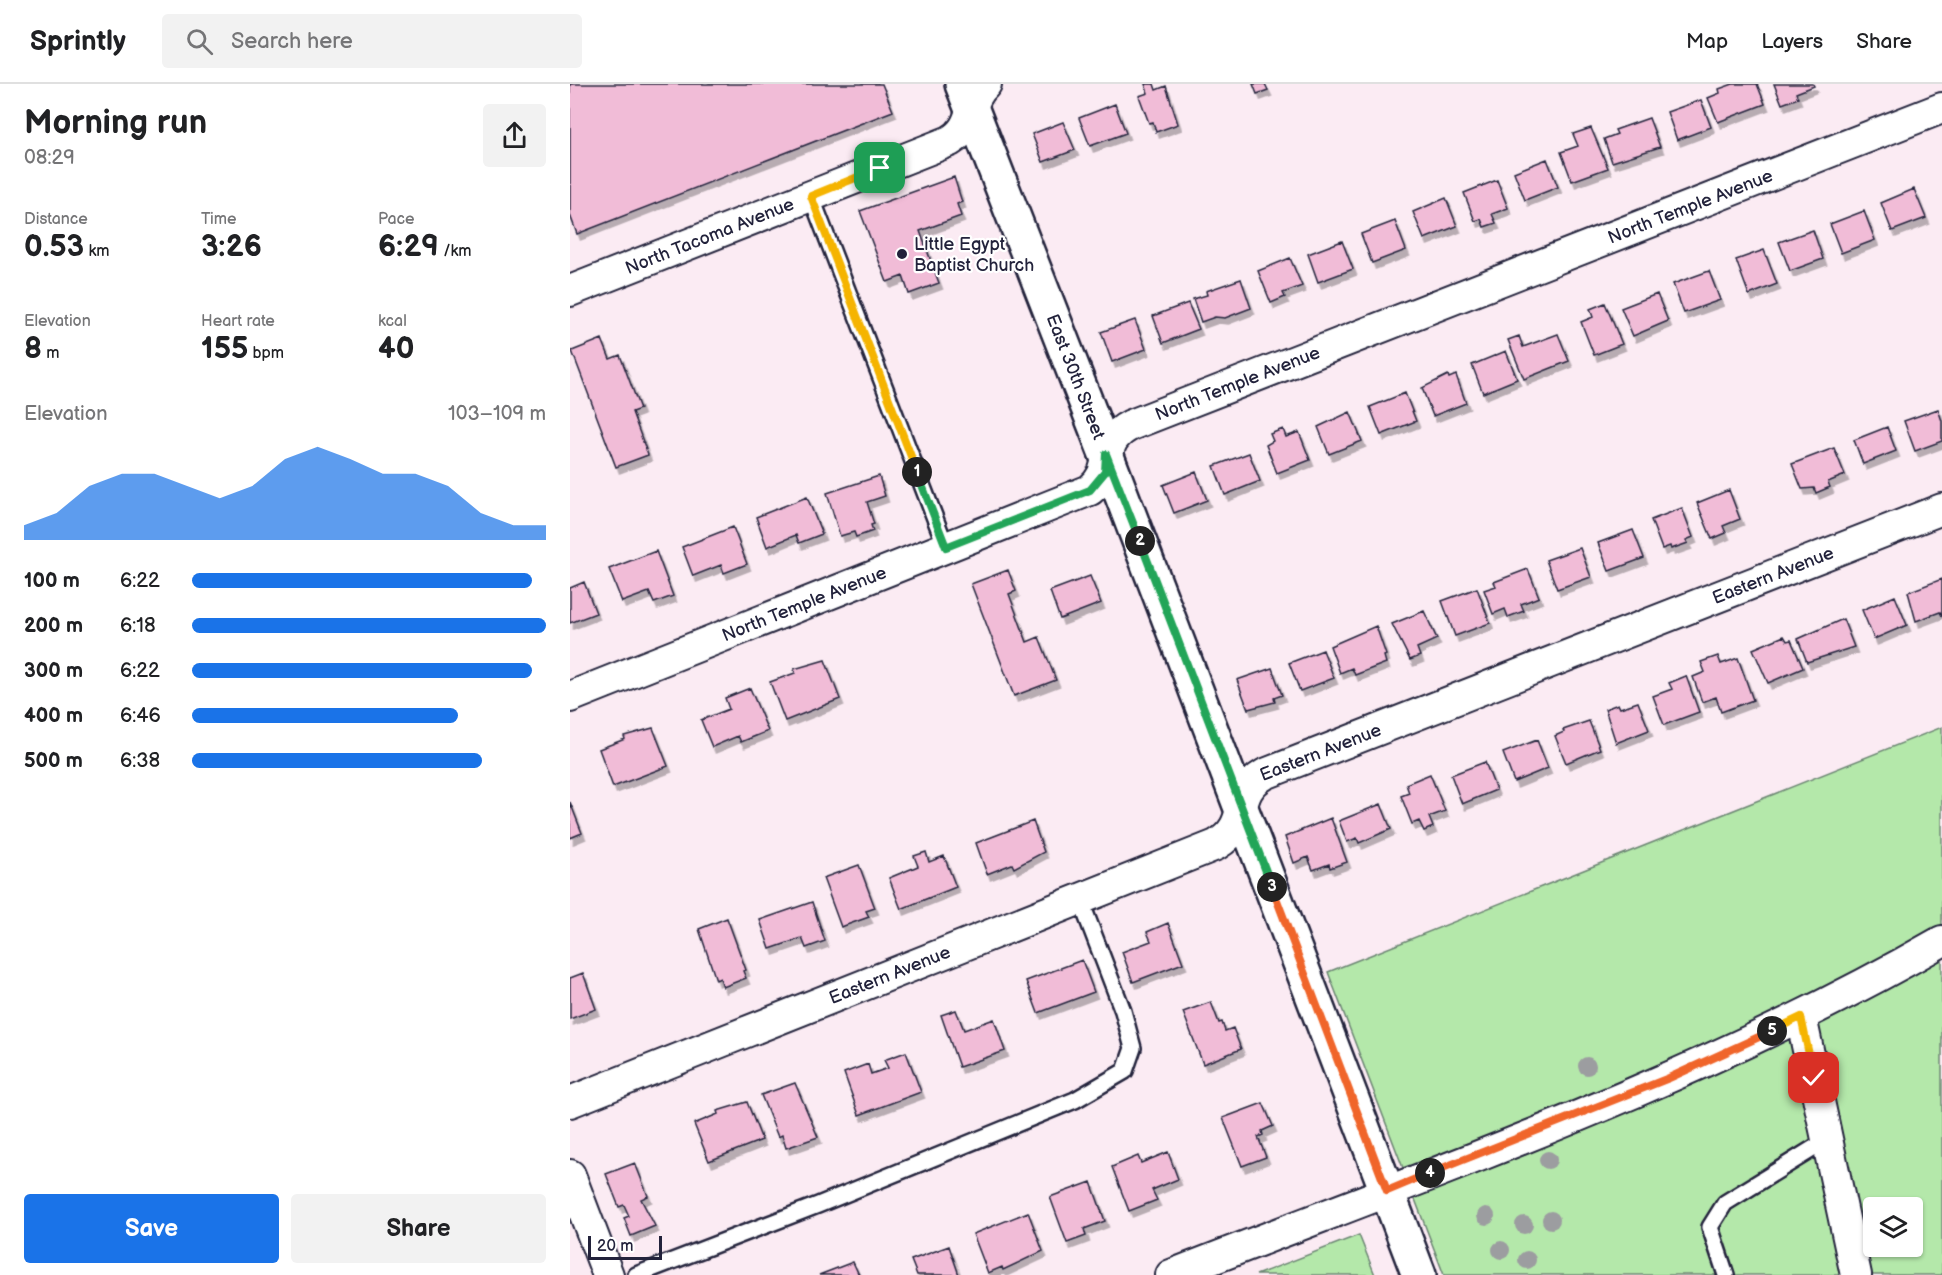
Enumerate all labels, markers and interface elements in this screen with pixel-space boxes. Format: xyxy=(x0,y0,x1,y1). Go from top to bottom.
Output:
search box xyxy=(162,14,582,68)
text: Sprintly xyxy=(30,25,126,58)
icon: search xyxy=(183,25,216,58)
text: Search here xyxy=(231,28,353,55)
text: Map xyxy=(1686,29,1728,54)
text: Layers xyxy=(1761,29,1823,54)
text: Share xyxy=(1856,29,1912,54)
text: Morning run xyxy=(24,103,207,143)
button: share xyxy=(483,104,546,167)
pin xyxy=(854,142,905,193)
text: 08:29 xyxy=(24,146,75,170)
icon: arrive xyxy=(863,151,896,184)
street label: North Temple Avenue xyxy=(1605,165,1776,249)
street label: North Tacoma Avenue xyxy=(622,194,797,279)
text: Distance xyxy=(24,210,88,229)
text: Time xyxy=(201,210,236,229)
text: Pace xyxy=(378,210,414,229)
text: 0.53 xyxy=(24,229,84,265)
text: 3:26 xyxy=(201,229,262,265)
text: 6:29 xyxy=(378,229,439,265)
place label: Little Egypt Baptist Church xyxy=(914,234,1034,276)
text: km xyxy=(84,242,110,261)
text: /km xyxy=(439,242,472,261)
marker: Little Egypt Baptist Church xyxy=(895,247,909,261)
street label: East 30th Street xyxy=(1042,311,1109,443)
text: Elevation xyxy=(24,312,91,331)
text: Heart rate xyxy=(201,312,275,331)
text: kcal xyxy=(378,312,407,331)
text: 8 xyxy=(24,331,42,367)
text: 155 xyxy=(201,331,248,367)
text: 40 xyxy=(378,331,414,367)
street label: North Temple Avenue xyxy=(1152,342,1323,425)
text: m xyxy=(42,344,60,363)
text: bpm xyxy=(248,344,284,363)
text: Elevation xyxy=(24,402,107,426)
text: 103–109 m xyxy=(448,402,546,426)
pin: 1 xyxy=(902,457,932,487)
text: 1 xyxy=(914,462,920,481)
pin: 2 xyxy=(1125,526,1155,556)
text: 2 xyxy=(1135,531,1145,550)
street label: Eastern Avenue xyxy=(1709,542,1837,609)
street label: North Temple Avenue xyxy=(719,562,890,646)
text: 100 m xyxy=(24,569,80,593)
text: 6:22 xyxy=(120,569,160,593)
text: 200 m xyxy=(24,614,83,638)
text: 6:18 xyxy=(120,614,156,638)
text: 300 m xyxy=(24,659,83,683)
text: 6:22 xyxy=(120,659,160,683)
text: 400 m xyxy=(24,704,83,728)
text: 6:46 xyxy=(120,704,161,728)
street label: Eastern Avenue xyxy=(1257,719,1385,786)
text: 500 m xyxy=(24,749,83,773)
text: 6:38 xyxy=(120,749,160,773)
pin: 3 xyxy=(1257,872,1287,902)
text: 3 xyxy=(1267,877,1277,896)
street label: Eastern Avenue xyxy=(826,942,954,1009)
pin: 5 xyxy=(1757,1016,1787,1046)
text: 5 xyxy=(1767,1021,1777,1040)
pin xyxy=(1788,1052,1839,1103)
icon: check xyxy=(1797,1061,1830,1094)
pin: 4 xyxy=(1415,1158,1445,1188)
text: 4 xyxy=(1425,1163,1435,1182)
button: Save xyxy=(24,1194,279,1263)
button: Share xyxy=(291,1194,546,1263)
map controls xyxy=(1863,1197,1923,1257)
button: layers xyxy=(1863,1197,1923,1257)
scale bar xyxy=(588,1233,662,1260)
text: 20 m xyxy=(597,1237,633,1256)

